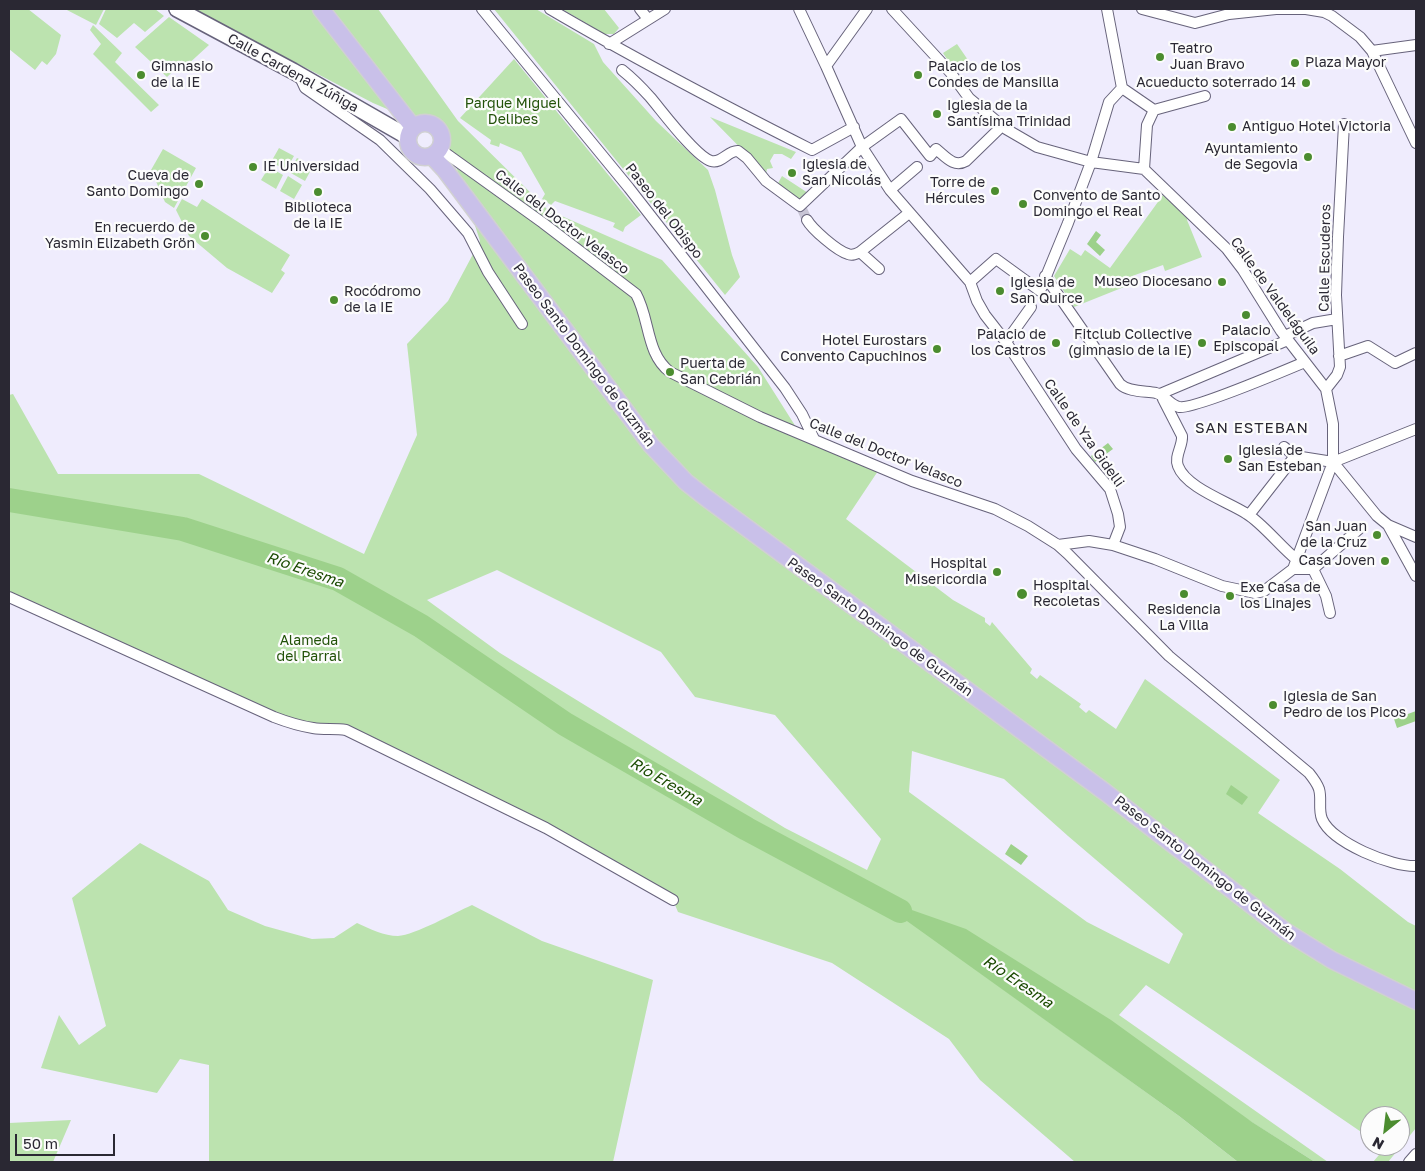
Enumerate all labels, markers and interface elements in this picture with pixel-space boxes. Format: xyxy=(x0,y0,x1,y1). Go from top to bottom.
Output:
street label: Calle Cardenal Zúñiga xyxy=(225,30,361,116)
place label: Teatro Juan Bravo xyxy=(1170,41,1245,74)
marker: Teatro Juan Bravo xyxy=(1154,51,1166,63)
place label: Plaza Mayor xyxy=(1305,55,1386,71)
marker: Plaza Mayor xyxy=(1289,57,1301,69)
place label: Gimnasio de la IE xyxy=(151,59,213,92)
place label: Palacio de los Condes de Mansilla xyxy=(928,59,1059,92)
marker: Gimnasio de la IE xyxy=(135,69,147,81)
marker: Palacio de los Condes de Mansilla xyxy=(912,69,924,81)
place label: Acueducto soterrado 14 xyxy=(1136,75,1296,91)
marker: Acueducto soterrado 14 xyxy=(1300,77,1312,89)
park label: Parque Miguel Delibes xyxy=(465,96,561,128)
place label: Iglesia de la Santísima Trinidad xyxy=(947,98,1071,130)
marker: Iglesia de la Santísima Trinidad xyxy=(931,108,943,120)
place label: Antiguo Hotel Victoria xyxy=(1242,119,1391,135)
marker: Antiguo Hotel Victoria xyxy=(1226,121,1238,133)
place label: Ayuntamiento de Segovia xyxy=(1204,141,1298,174)
marker: Ayuntamiento de Segovia xyxy=(1302,151,1314,163)
place label: Iglesia de San Nicolás xyxy=(802,157,881,190)
place label: IE Universidad xyxy=(263,159,359,175)
street label: Paseo del Obispo xyxy=(622,160,706,262)
marker: IE Universidad xyxy=(247,161,259,173)
street label: Calle del Doctor Velasco xyxy=(492,166,632,278)
marker: Iglesia de San Nicolás xyxy=(786,167,798,179)
place label: Cueva de Santo Domingo xyxy=(86,168,189,200)
place label: Torre de Hércules xyxy=(925,175,985,208)
marker: Cueva de Santo Domingo xyxy=(193,178,205,190)
marker: Torre de Hércules xyxy=(989,185,1001,197)
marker: Biblioteca de la IE xyxy=(312,186,324,198)
place label: Convento de Santo Domingo el Real xyxy=(1033,188,1160,220)
marker: Convento de Santo Domingo el Real xyxy=(1017,198,1029,210)
place label: Biblioteca de la IE xyxy=(284,200,352,232)
street label: Calle Escuderos xyxy=(1316,204,1334,312)
place label: En recuerdo de Yasmin Elizabeth Grön xyxy=(45,220,195,252)
marker: En recuerdo de Yasmin Elizabeth Grön xyxy=(199,230,211,242)
street label: Calle de Valdeláguila xyxy=(1227,234,1323,358)
street label: Paseo Santo Domingo de Guzmán xyxy=(509,260,659,450)
place label: Museo Diocesano xyxy=(1094,274,1212,290)
place label: Iglesia de San Quirce xyxy=(1010,275,1083,308)
marker: Museo Diocesano xyxy=(1216,276,1228,288)
place label: Rocódromo de la IE xyxy=(344,284,421,316)
marker: Iglesia de San Quirce xyxy=(994,285,1006,297)
marker: Rocódromo de la IE xyxy=(328,294,340,306)
marker: Palacio Episcopal xyxy=(1240,309,1252,321)
place label: Palacio Episcopal xyxy=(1213,323,1279,356)
place label: Palacio de los Castros xyxy=(971,327,1046,360)
place label: Fitclub Collective (gimnasio de la IE) xyxy=(1068,327,1192,360)
place label: Hotel Eurostars Convento Capuchinos xyxy=(780,333,927,366)
marker: Palacio de los Castros xyxy=(1050,337,1062,349)
marker: Fitclub Collective (gimnasio de la IE) xyxy=(1196,337,1208,349)
marker: Hotel Eurostars Convento Capuchinos xyxy=(931,343,943,355)
place label: Puerta de San Cebrián xyxy=(680,356,761,388)
marker: Puerta de San Cebrián xyxy=(664,366,676,378)
street label: Calle de Yza Gidelli xyxy=(1040,376,1128,490)
street label: Calle del Doctor Velasco xyxy=(807,415,965,491)
district label: SAN ESTEBAN xyxy=(1194,419,1310,437)
place label: Iglesia de San Esteban xyxy=(1238,443,1322,476)
marker: Iglesia de San Esteban xyxy=(1222,453,1234,465)
place label: San Juan de la Cruz xyxy=(1300,519,1367,552)
marker: San Juan de la Cruz xyxy=(1371,529,1383,541)
water label: Río Eresma xyxy=(264,548,346,592)
place label: Casa Joven xyxy=(1299,553,1375,569)
street label: Paseo Santo Domingo de Guzmán xyxy=(784,554,976,700)
marker: Casa Joven xyxy=(1379,555,1391,567)
place label: Hospital Misericordia xyxy=(905,556,987,588)
marker: Hospital Misericordia xyxy=(991,566,1003,578)
place label: Hospital Recoletas xyxy=(1033,578,1100,610)
place label: Exe Casa de los Linajes xyxy=(1240,580,1321,612)
marker: Hospital Recoletas xyxy=(1015,587,1029,601)
marker: Residencia La Villa xyxy=(1178,588,1190,600)
marker: Exe Casa de los Linajes xyxy=(1224,590,1236,602)
place label: Residencia La Villa xyxy=(1147,602,1221,634)
park label: Alameda del Parral xyxy=(277,633,341,666)
place label: Iglesia de San Pedro de los Picos xyxy=(1283,689,1406,722)
marker: Iglesia de San Pedro de los Picos xyxy=(1267,699,1279,711)
water label: Río Eresma xyxy=(627,754,705,810)
street label: Paseo Santo Domingo de Guzmán xyxy=(1111,792,1299,944)
water label: Río Eresma xyxy=(980,952,1056,1012)
north arrow xyxy=(1360,1106,1410,1156)
scale bar xyxy=(18,1124,118,1156)
text: 50 m xyxy=(23,1134,58,1152)
text: N xyxy=(1369,1134,1387,1154)

